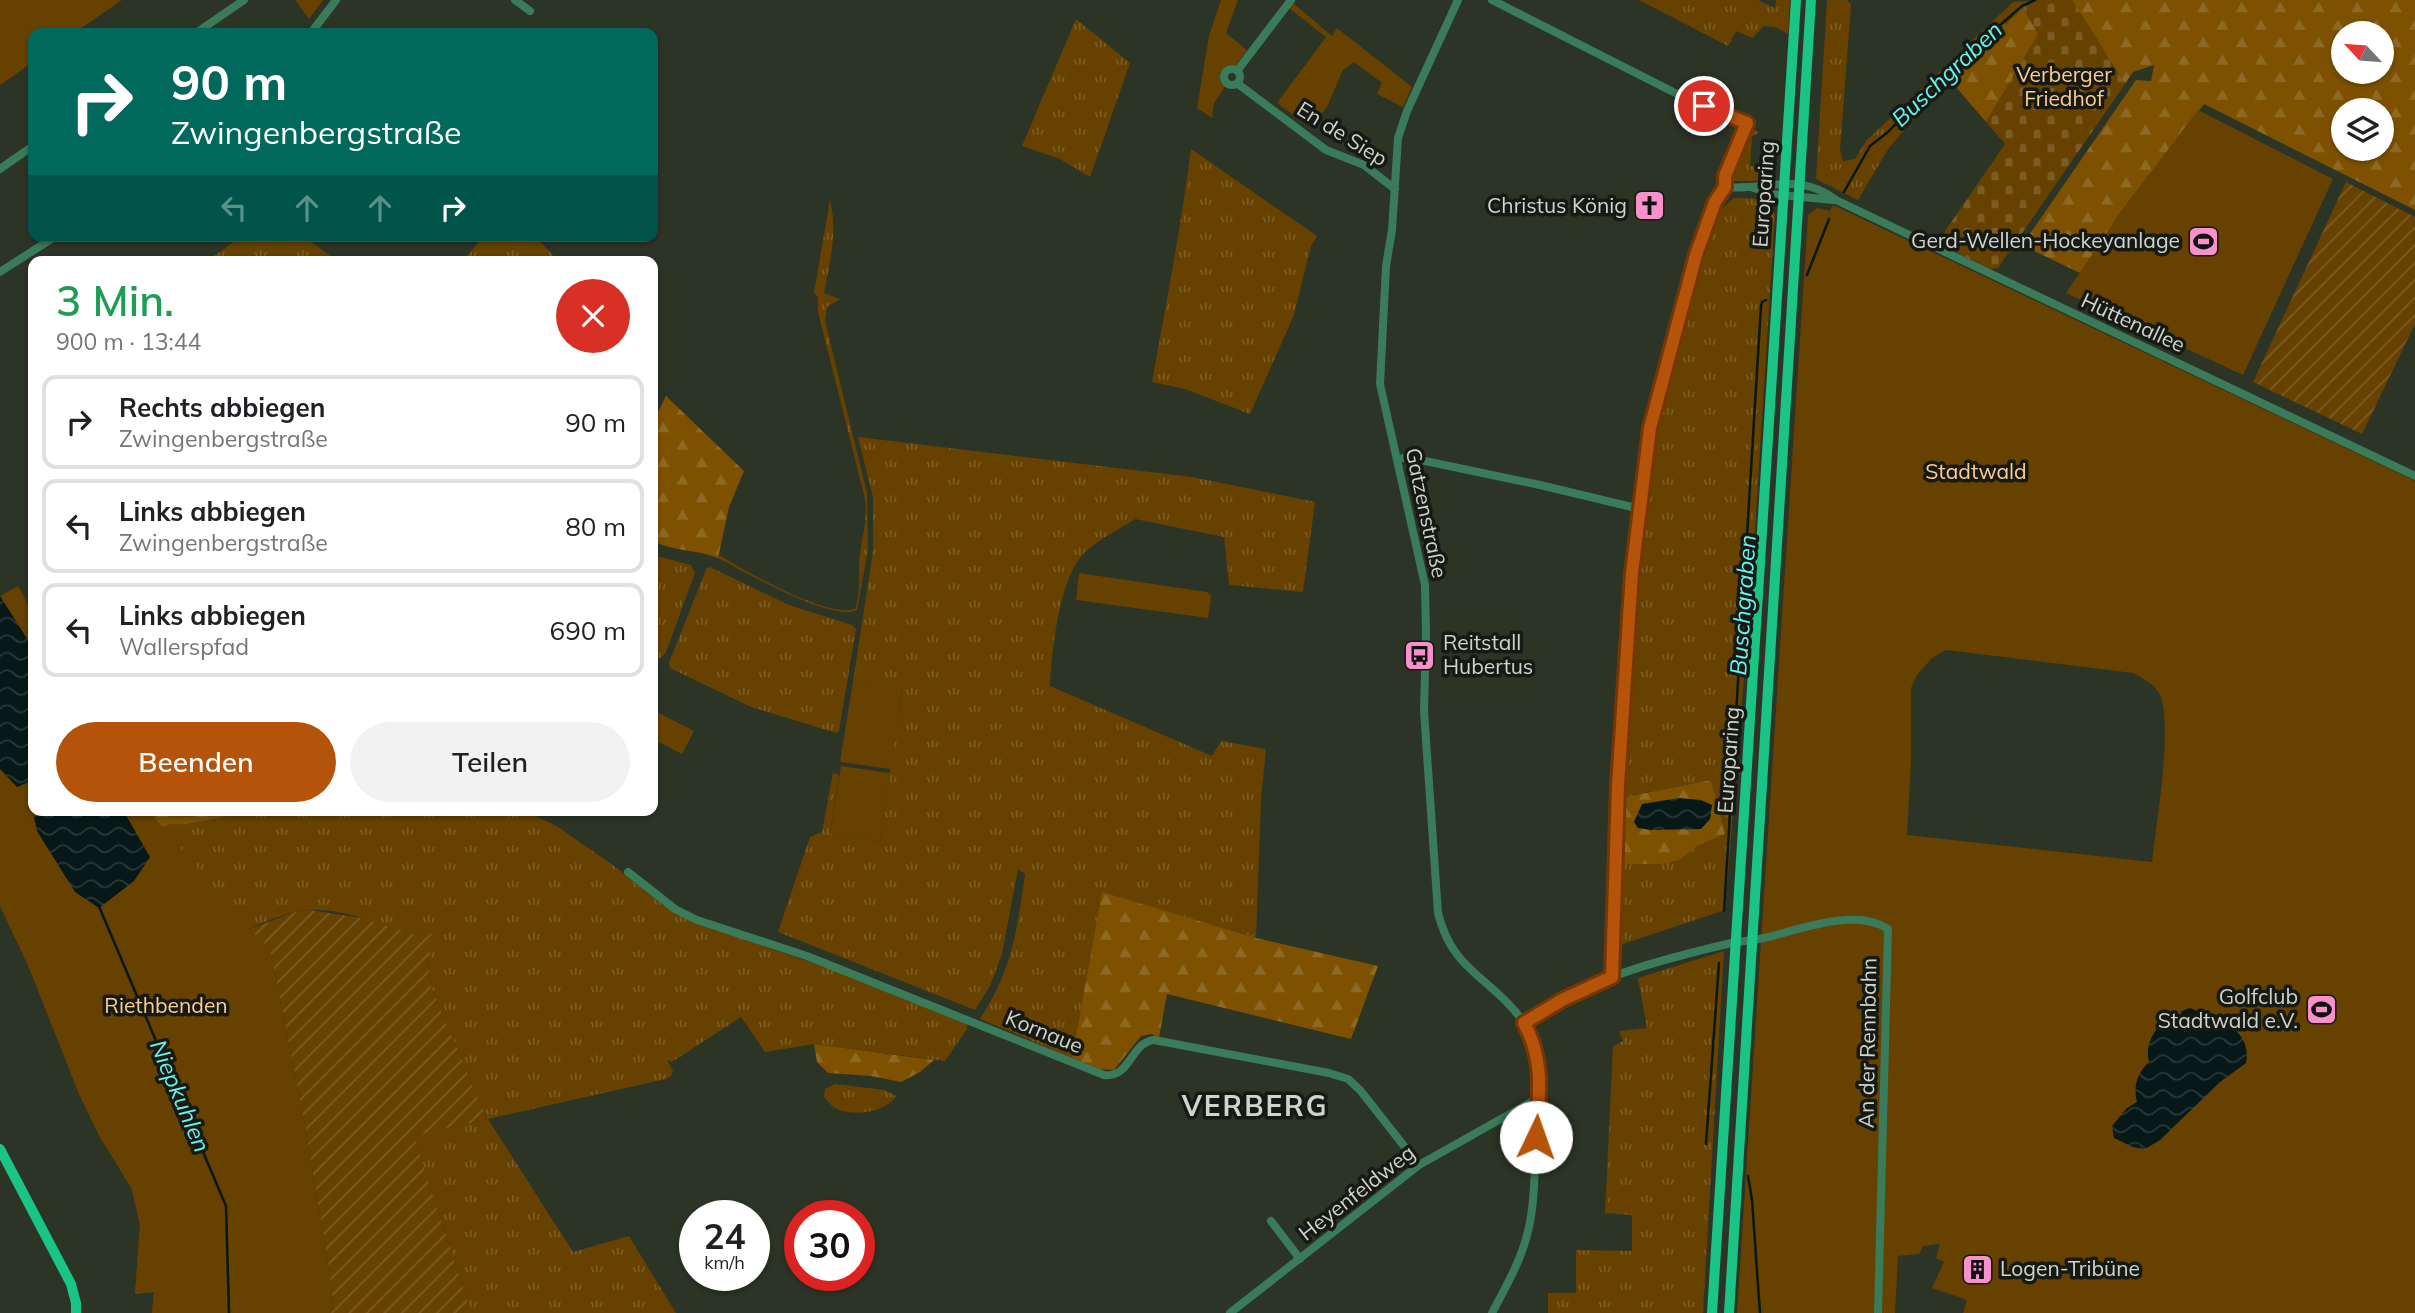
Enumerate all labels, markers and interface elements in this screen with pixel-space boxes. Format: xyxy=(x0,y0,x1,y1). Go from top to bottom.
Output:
water label: Buschgraben xyxy=(1885,15,2008,132)
north arrow xyxy=(2331,21,2394,84)
map controls xyxy=(2331,21,2394,161)
text: 90 m xyxy=(171,51,287,112)
icon: right xyxy=(56,56,147,147)
park label: Verberger Friedhof xyxy=(2016,61,2112,111)
pin xyxy=(1674,76,1734,136)
icon: arrive xyxy=(1685,87,1723,125)
street label: En de Siep xyxy=(1292,95,1393,171)
button: layers xyxy=(2331,98,2394,161)
text: Zwingenbergstraße xyxy=(171,112,461,152)
street label: Europaring xyxy=(1746,140,1780,248)
icon: left xyxy=(215,189,253,227)
icon: ahead xyxy=(288,189,326,227)
icon: ahead xyxy=(361,189,399,227)
icon: right xyxy=(434,189,472,227)
church icon: Christus König xyxy=(1633,189,1667,223)
place label: Christus König xyxy=(1487,192,1627,218)
sports icon: Gerd-Wellen-Hockeyanlage xyxy=(2186,224,2220,258)
place label: Gerd-Wellen-Hockeyanlage xyxy=(1911,227,2180,253)
text: 3 Min. xyxy=(56,274,174,327)
button: close xyxy=(556,279,630,353)
street label: Hüttenallee xyxy=(2077,287,2190,357)
text: 900 m · 13:44 xyxy=(56,327,201,356)
text: Rechts abbiegen xyxy=(119,391,325,424)
icon: right xyxy=(60,403,98,441)
text: 90 m xyxy=(565,406,626,439)
text: Zwingenbergstraße xyxy=(119,424,328,453)
street label: Gatzenstraße xyxy=(1401,445,1453,580)
park label: Stadtwald xyxy=(1925,458,2027,484)
text: Links abbiegen xyxy=(119,495,306,528)
icon: left xyxy=(60,507,98,545)
text: 80 m xyxy=(565,510,626,543)
text: Zwingenbergstraße xyxy=(119,528,328,557)
water label: Buschgraben xyxy=(1723,534,1762,676)
text: Links abbiegen xyxy=(119,599,306,632)
icon: left xyxy=(60,611,98,649)
text: 690 m xyxy=(550,614,626,647)
place label: Reitstall Hubertus xyxy=(1443,629,1533,679)
text: Wallerspfad xyxy=(119,632,249,661)
bus stop icon: Reitstall Hubertus xyxy=(1403,638,1437,672)
street label: Europaring xyxy=(1711,706,1745,814)
button: Beenden xyxy=(56,722,336,802)
button: Teilen xyxy=(350,722,630,802)
street label: An der Rennbahn xyxy=(1853,958,1881,1128)
place label: Golfclub Stadtwald e.V. xyxy=(2158,983,2298,1033)
park label: Riethbenden xyxy=(104,992,228,1018)
sports icon: Golfclub Stadtwald e.V. xyxy=(2304,992,2338,1026)
street label: Kornaue xyxy=(1002,1004,1087,1058)
water label: Niepkuhlen xyxy=(144,1035,217,1156)
district label: VERBERG xyxy=(1181,1088,1328,1123)
position arrow xyxy=(1499,1100,1573,1174)
street label: Heyenfeldweg xyxy=(1293,1139,1420,1246)
speed limit sign: 30 xyxy=(784,1200,875,1291)
text: 24 xyxy=(703,1214,746,1258)
text: km/h xyxy=(704,1251,745,1274)
building icon: Logen-Tribüne xyxy=(1960,1252,1994,1286)
place label: Logen-Tribüne xyxy=(2000,1255,2140,1281)

